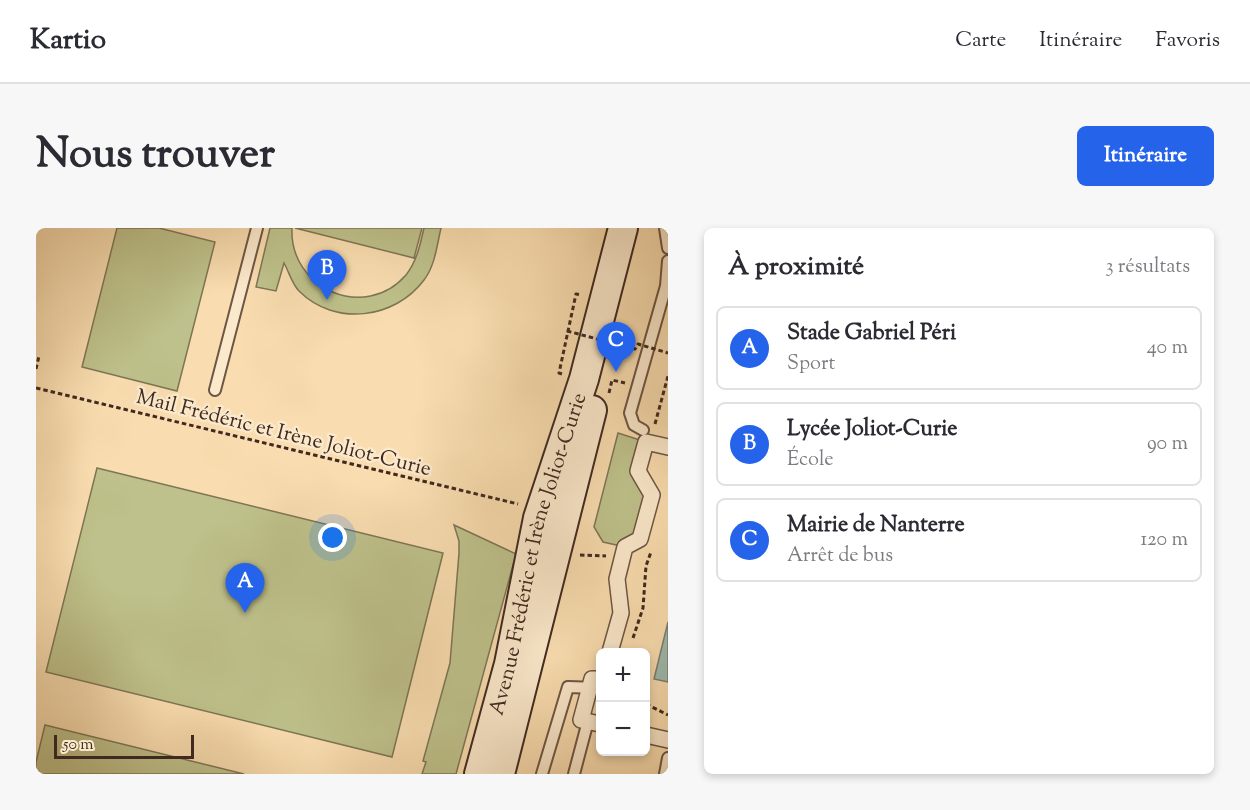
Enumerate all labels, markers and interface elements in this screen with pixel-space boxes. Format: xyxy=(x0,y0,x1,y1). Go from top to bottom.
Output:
text: Kartio xyxy=(30,21,106,61)
text: Carte xyxy=(955,26,1006,56)
text: Itinéraire xyxy=(1039,26,1122,56)
text: Favoris xyxy=(1155,26,1220,56)
text: Nous trouver xyxy=(36,126,275,186)
button: Itinéraire xyxy=(1077,126,1214,186)
text: À proximité xyxy=(728,249,864,286)
pin: B xyxy=(308,250,346,300)
text: 3 résultats xyxy=(1106,253,1190,282)
text: Stade Gabriel Péri xyxy=(787,318,956,350)
pin: C xyxy=(596,322,636,372)
text: A xyxy=(741,334,758,363)
text: 40 m xyxy=(1147,334,1188,363)
text: Sport xyxy=(787,350,835,379)
street label: Mail Frédéric et Irène Joliot-Curie xyxy=(133,383,434,485)
street label: Avenue Frédéric et Irène Joliot-Curie xyxy=(483,389,595,719)
text: Lycée Joliot-Curie xyxy=(787,414,958,446)
text: B xyxy=(743,430,756,459)
text: 90 m xyxy=(1147,430,1188,459)
text: École xyxy=(787,446,834,475)
text: Mairie de Nanterre xyxy=(787,510,965,542)
your location xyxy=(318,523,347,552)
text: C xyxy=(741,526,758,555)
text: 120 m xyxy=(1140,526,1188,555)
text: Arrêt de bus xyxy=(787,542,893,571)
pin: A xyxy=(226,564,264,613)
map controls xyxy=(596,648,650,756)
button: + xyxy=(596,648,650,702)
button: − xyxy=(596,702,650,756)
scale bar xyxy=(54,732,194,760)
text: 50 m xyxy=(63,734,94,757)

